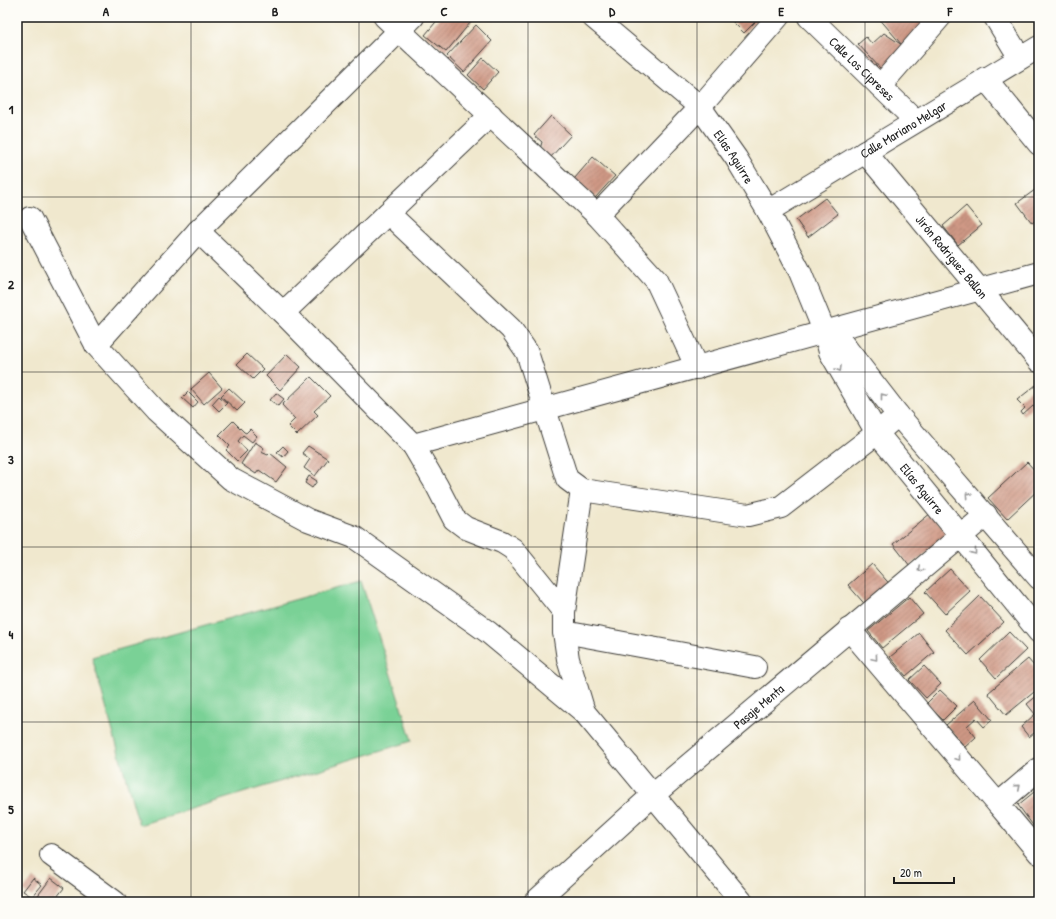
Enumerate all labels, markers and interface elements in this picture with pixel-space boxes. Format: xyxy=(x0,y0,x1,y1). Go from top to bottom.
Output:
text: A xyxy=(103,2,110,20)
text: B xyxy=(272,2,279,20)
text: C xyxy=(440,2,448,20)
text: D xyxy=(609,2,616,20)
text: E xyxy=(778,2,784,20)
text: F xyxy=(947,2,954,20)
street label: Calle Los Cipreses xyxy=(825,32,899,105)
street label: Calle Mariano Melgar xyxy=(856,96,950,162)
text: 1 xyxy=(9,100,14,118)
street label: Elías Aguirre xyxy=(710,126,758,187)
street label: Jirón Rodriguez Ballon xyxy=(912,211,992,302)
text: 2 xyxy=(8,275,15,293)
one-way arrow xyxy=(835,365,842,372)
one-way arrow xyxy=(881,394,888,401)
text: 3 xyxy=(8,450,14,468)
street label: Elías Aguirre xyxy=(896,459,948,518)
one-way arrow xyxy=(966,492,973,500)
one-way arrow xyxy=(970,547,977,554)
one-way arrow xyxy=(918,565,925,572)
text: 4 xyxy=(9,625,14,643)
one-way arrow xyxy=(870,654,877,661)
street label: Pasaje Menta xyxy=(729,680,788,733)
one-way arrow xyxy=(954,753,961,761)
one-way arrow xyxy=(1014,784,1021,791)
text: 5 xyxy=(8,800,14,818)
scale bar xyxy=(894,859,954,885)
text: 20 m xyxy=(900,864,922,881)

